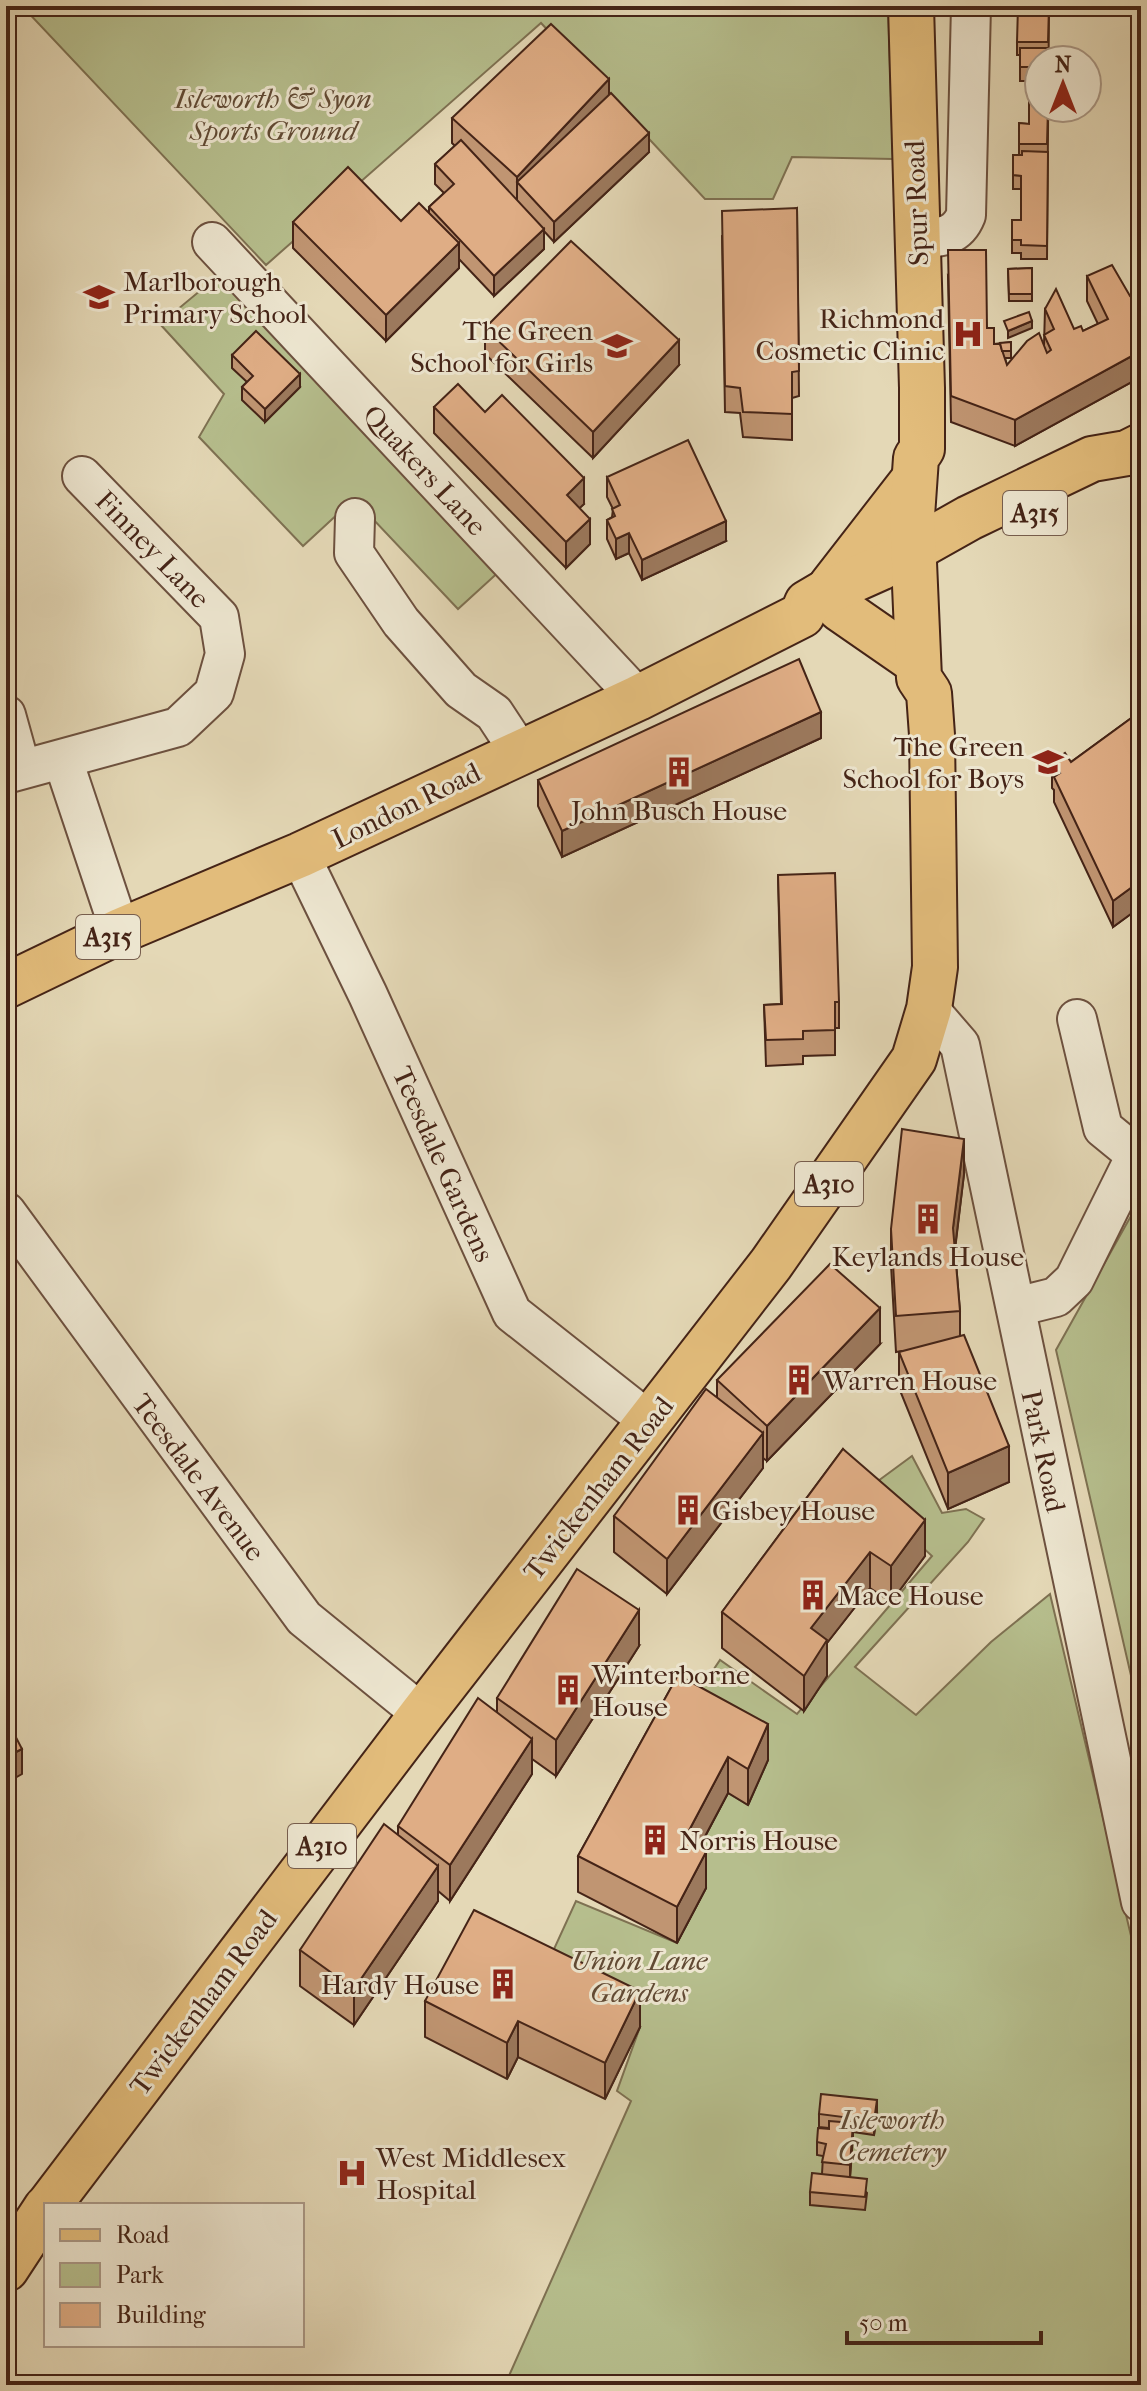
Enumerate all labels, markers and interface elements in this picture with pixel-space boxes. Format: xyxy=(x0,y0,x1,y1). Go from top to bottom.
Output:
north arrow xyxy=(1023,44,1103,124)
text: N xyxy=(1055,52,1072,78)
park label: Isleworth & Syon Sports Ground xyxy=(173,82,372,147)
street label: Spur Road xyxy=(898,139,935,266)
place label: Marlborough Primary School xyxy=(123,265,308,330)
school or university icon: Marlborough Primary School xyxy=(82,280,116,314)
place label: Richmond Cosmetic Clinic xyxy=(756,302,945,367)
place label: The Green School for Girls xyxy=(410,314,593,379)
hospital icon: Richmond Cosmetic Clinic xyxy=(951,317,985,351)
school or university icon: The Green School for Girls xyxy=(600,329,634,363)
street label: Quakers Lane xyxy=(356,398,494,543)
street label: Finney Lane xyxy=(89,484,217,615)
road number: A315 xyxy=(1003,491,1067,535)
place label: The Green School for Boys xyxy=(842,730,1024,795)
school or university icon: The Green School for Boys xyxy=(1031,745,1065,779)
street label: London Road xyxy=(327,755,486,856)
building icon: John Busch House xyxy=(662,755,696,789)
place label: John Busch House xyxy=(569,794,787,827)
road number: A315 xyxy=(76,915,140,959)
street label: Teesdale Gardens xyxy=(386,1061,501,1267)
road number: A310 xyxy=(795,1162,863,1206)
building icon: Keylands House xyxy=(911,1202,945,1236)
place label: Keylands House xyxy=(832,1240,1024,1273)
building icon: Warren House xyxy=(782,1363,816,1397)
place label: Warren House xyxy=(822,1364,997,1397)
street label: Teesdale Avenue xyxy=(125,1387,272,1567)
street label: Park Road xyxy=(1014,1387,1073,1516)
street label: Twickenham Road xyxy=(516,1389,681,1587)
building icon: Gisbey House xyxy=(671,1493,705,1527)
place label: Gisbey House xyxy=(712,1494,875,1527)
building icon: Mace House xyxy=(796,1578,830,1612)
place label: Mace House xyxy=(837,1579,984,1612)
place label: Winterborne House xyxy=(591,1658,750,1723)
building icon: Winterborne House xyxy=(551,1673,585,1707)
building icon: Norris House xyxy=(638,1823,672,1857)
road number: A310 xyxy=(288,1824,356,1868)
place label: Norris House xyxy=(679,1824,838,1857)
street label: Twickenham Road xyxy=(123,1902,284,2102)
park label: Union Lane Gardens xyxy=(571,1944,708,2009)
building icon: Hardy House xyxy=(486,1967,520,2001)
place label: Hardy House xyxy=(321,1968,479,2001)
park label: Isleworth Cemetery xyxy=(838,2103,947,2168)
place label: West Middlesex Hospital xyxy=(375,2141,566,2206)
hospital icon: West Middlesex Hospital xyxy=(335,2156,369,2190)
legend xyxy=(44,2203,304,2347)
text: Road xyxy=(116,2221,170,2249)
text: Park xyxy=(116,2261,164,2289)
scale bar xyxy=(847,2295,1041,2345)
text: Building xyxy=(116,2301,207,2329)
text: 50 m xyxy=(859,2309,908,2337)

